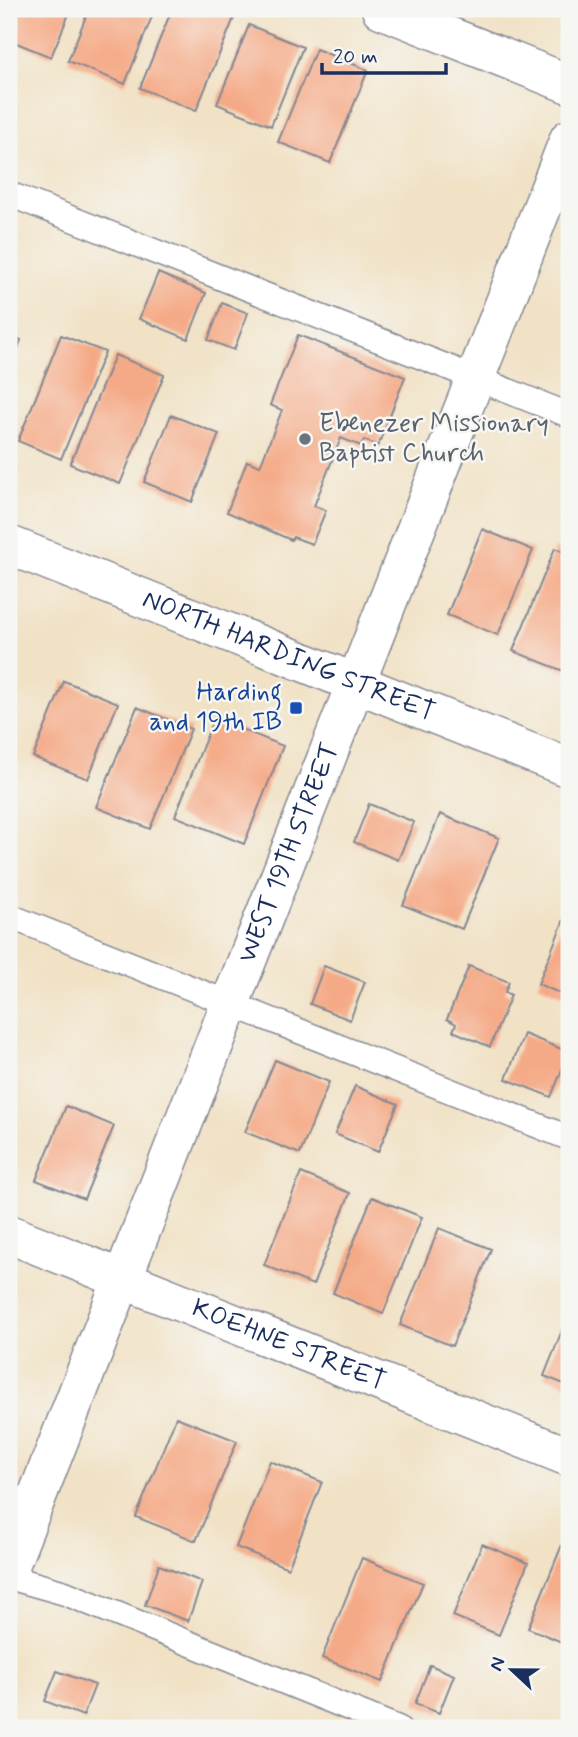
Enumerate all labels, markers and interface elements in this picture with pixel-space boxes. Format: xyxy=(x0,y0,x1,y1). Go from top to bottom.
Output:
scale bar xyxy=(322,32,447,76)
text: 20 m xyxy=(333,43,378,71)
place label: Ebenezer Missionary Baptist Church xyxy=(319,407,549,471)
marker: Ebenezer Missionary Baptist Church xyxy=(297,431,313,447)
street label: NORTH HARDING STREET xyxy=(137,583,440,730)
place label: Harding and 19th IB xyxy=(149,676,282,740)
marker: Harding and 19th IB xyxy=(288,700,304,716)
street label: WEST 19TH STREET xyxy=(231,738,348,968)
street label: KOEHNE STREET xyxy=(187,1291,391,1399)
north arrow xyxy=(476,1636,546,1706)
text: N xyxy=(484,1654,512,1675)

